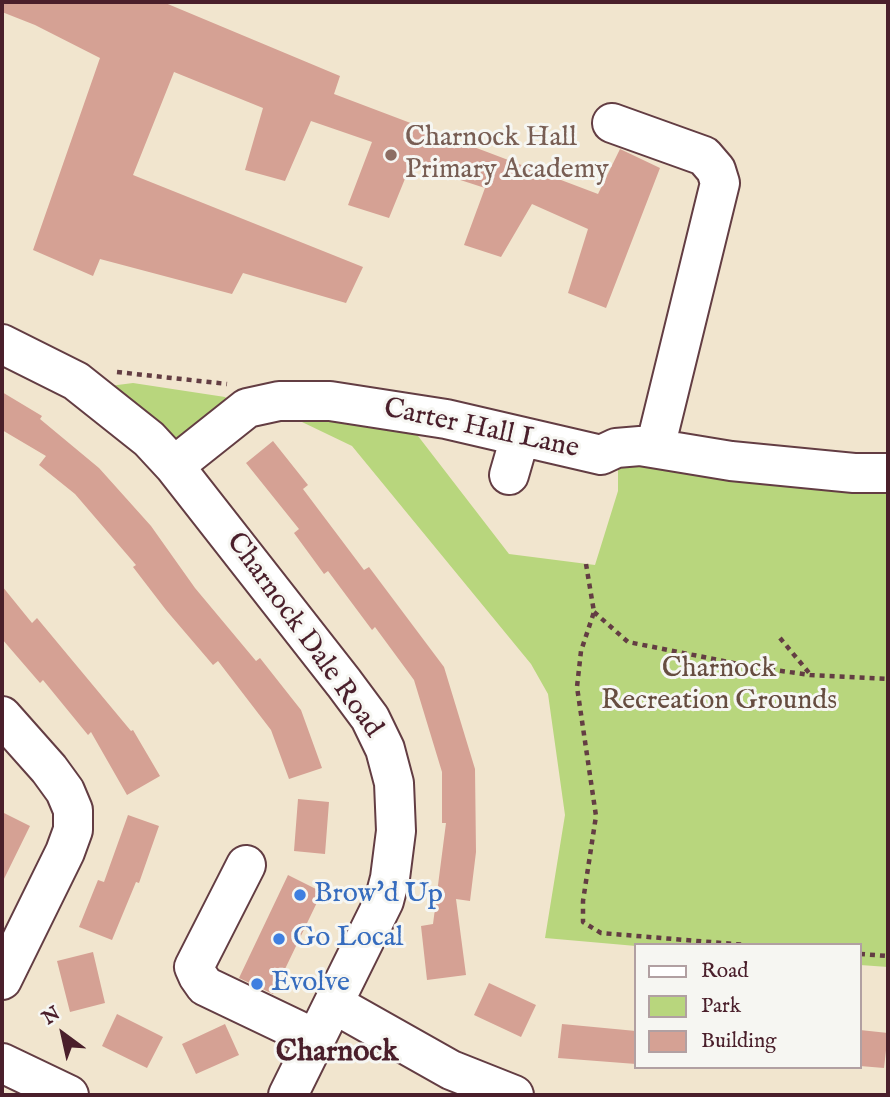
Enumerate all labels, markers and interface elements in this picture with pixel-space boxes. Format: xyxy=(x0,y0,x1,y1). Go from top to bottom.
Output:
place label: Charnock Hall Primary Academy xyxy=(405,122,609,188)
marker: Charnock Hall Primary Academy xyxy=(383,147,399,163)
street label: Carter Hall Lane xyxy=(380,393,582,467)
street label: Charnock Dale Road xyxy=(217,527,389,745)
park label: Charnock Recreation Grounds xyxy=(601,653,837,719)
place label: Brow'd Up xyxy=(314,878,443,912)
marker: Brow'd Up xyxy=(292,887,308,903)
place label: Go Local xyxy=(293,922,404,956)
marker: Go Local xyxy=(271,931,287,947)
legend xyxy=(634,943,862,1069)
text: Road xyxy=(701,958,748,985)
place label: Evolve xyxy=(271,967,350,1001)
marker: Evolve xyxy=(249,976,265,992)
text: Park xyxy=(701,993,741,1020)
north arrow xyxy=(28,999,98,1069)
text: N xyxy=(38,1002,65,1031)
text: Building xyxy=(701,1028,776,1055)
district label: Charnock xyxy=(276,1036,398,1072)

